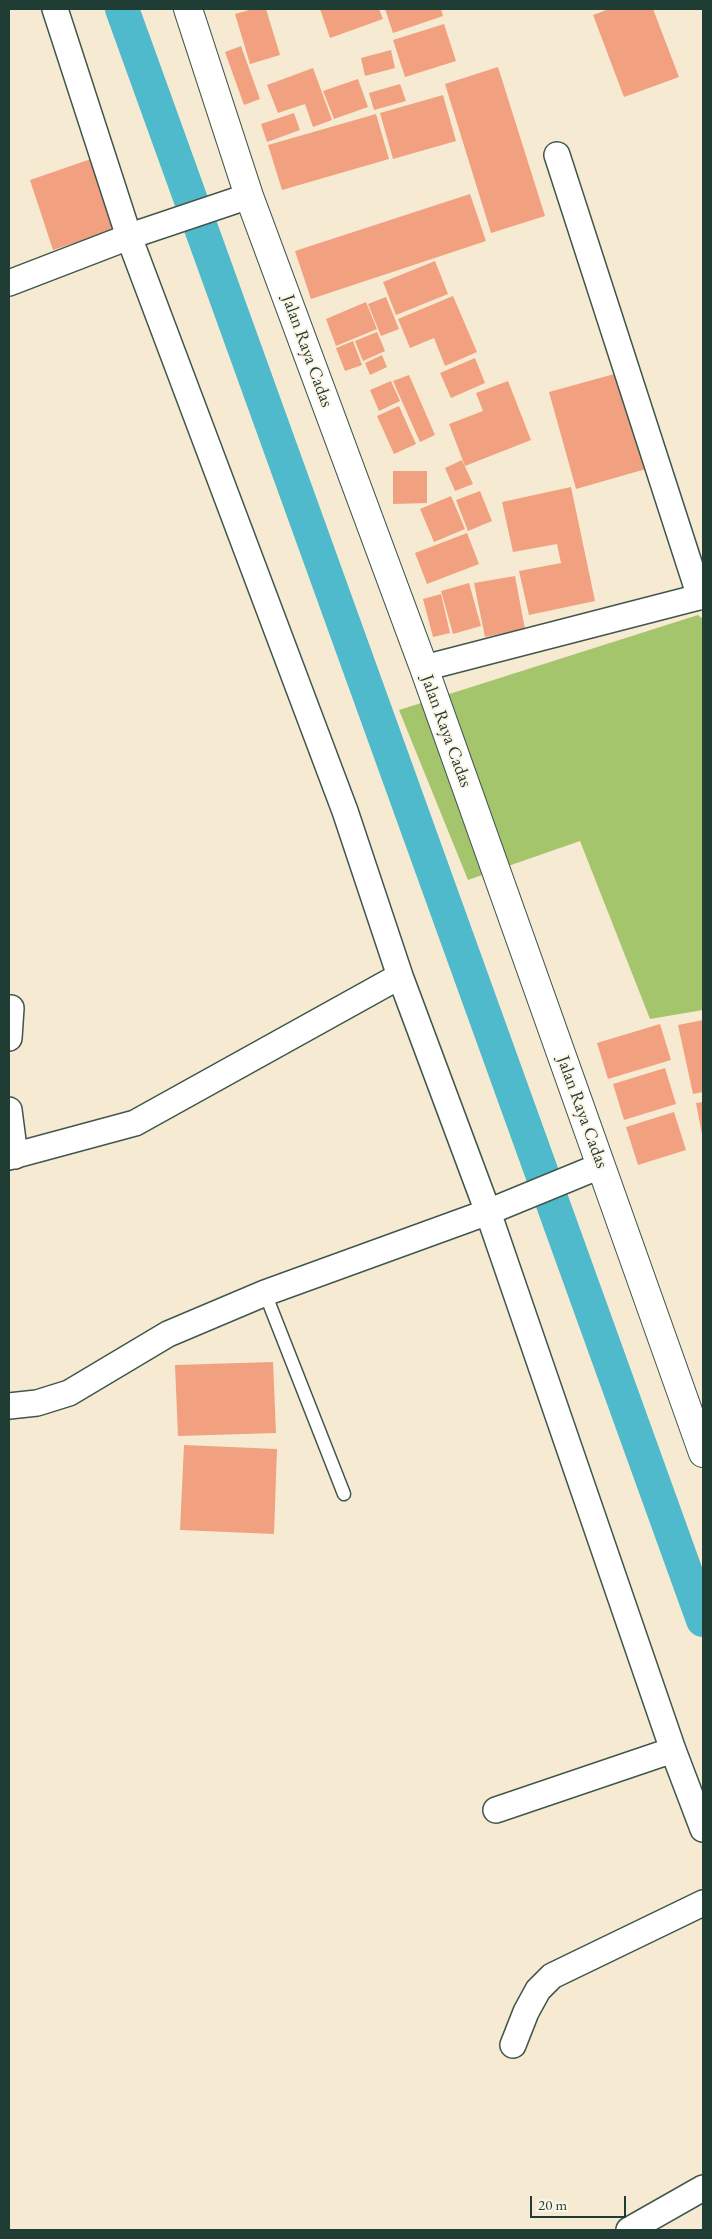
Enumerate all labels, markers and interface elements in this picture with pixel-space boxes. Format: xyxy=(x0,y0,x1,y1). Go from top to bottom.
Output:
street label: Jalan Raya Cadas xyxy=(277,292,337,410)
street label: Jalan Raya Cadas xyxy=(416,672,476,790)
street label: Jalan Raya Cadas xyxy=(552,1053,612,1171)
scale bar xyxy=(532,2186,628,2218)
text: 20 m xyxy=(538,2195,567,2214)

